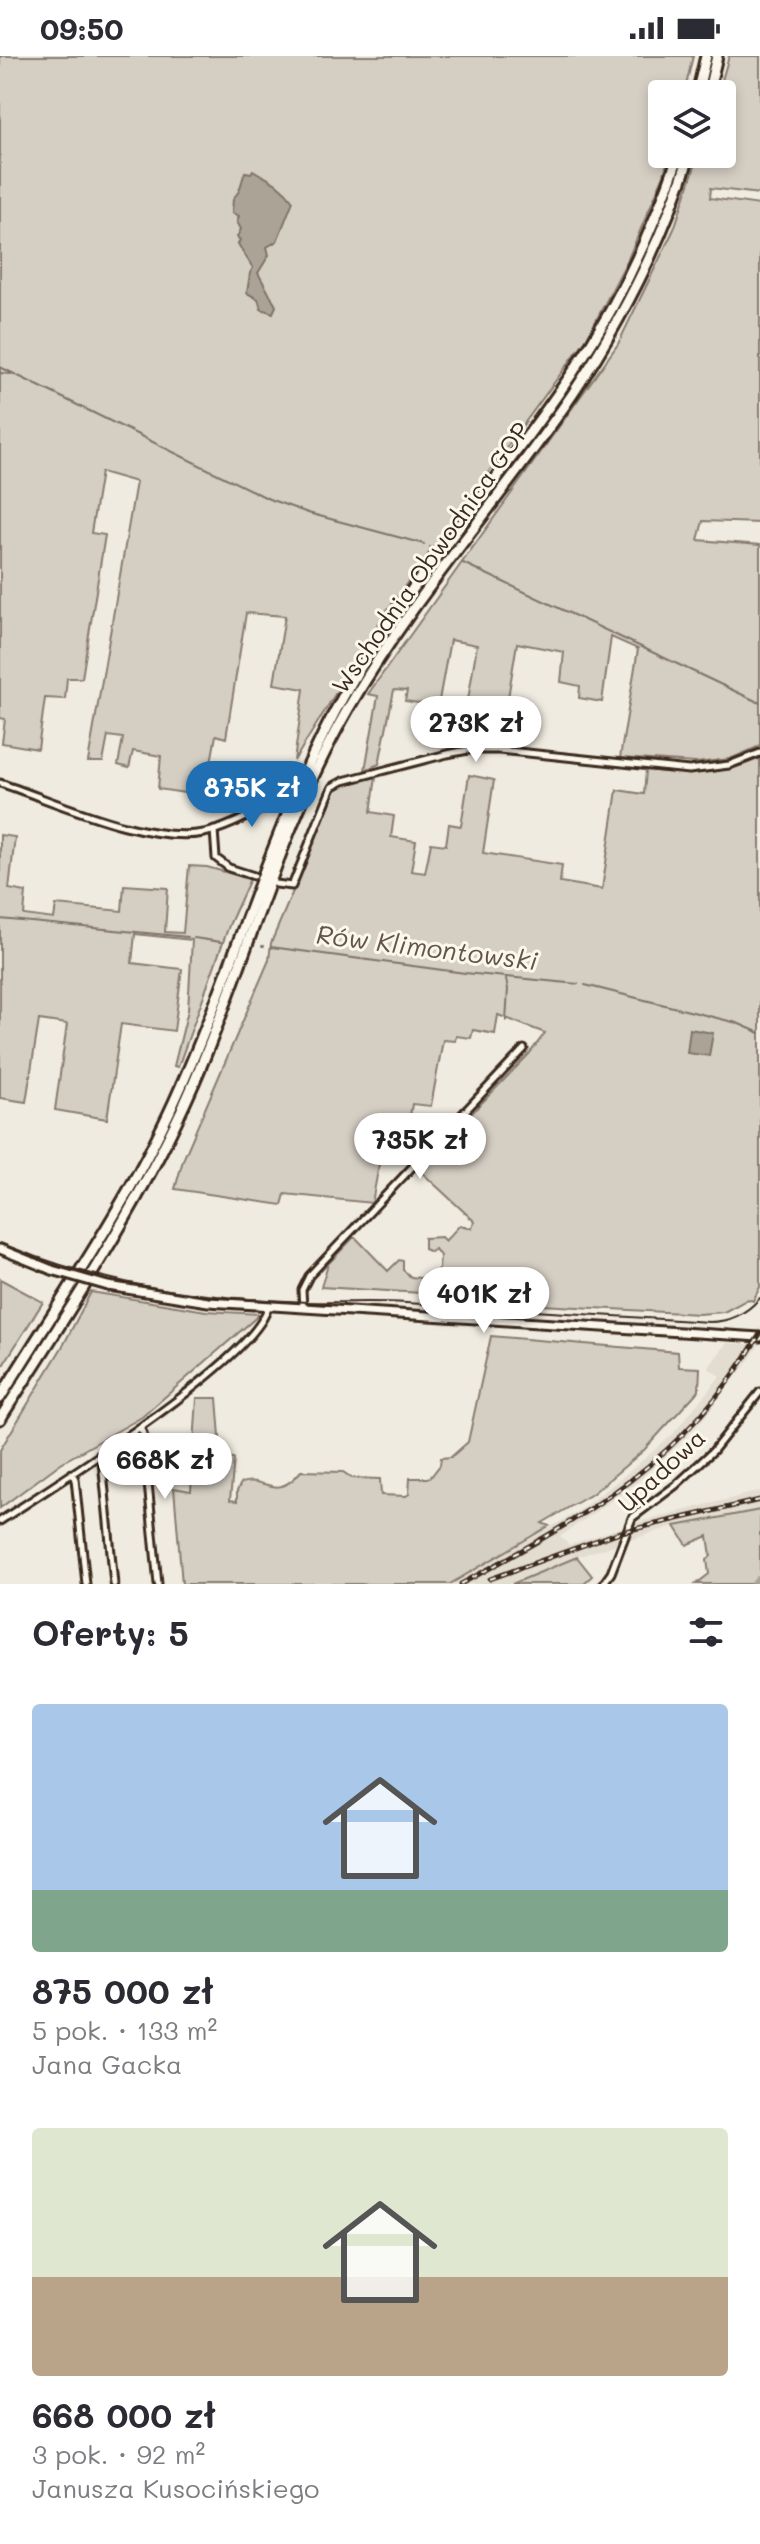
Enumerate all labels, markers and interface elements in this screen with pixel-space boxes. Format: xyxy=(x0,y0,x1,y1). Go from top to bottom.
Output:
text: 09:50 xyxy=(40,8,124,48)
map controls xyxy=(648,80,736,168)
button: layers xyxy=(648,80,736,168)
street label: Wschodnia Obwodnica GOP xyxy=(324,415,535,699)
pin: 273K zł xyxy=(402,696,550,764)
text: 273K zł xyxy=(428,705,524,739)
pin: 875K zł xyxy=(178,761,326,829)
text: 875K zł xyxy=(204,770,300,804)
water label: Rów Klimontowski xyxy=(314,917,540,977)
pin: 735K zł xyxy=(346,1113,494,1181)
text: 735K zł xyxy=(372,1122,468,1156)
pin: 401K zł xyxy=(410,1267,558,1335)
text: 401K zł xyxy=(436,1276,532,1310)
street label: Upadowa xyxy=(611,1421,711,1518)
pin: 668K zł xyxy=(91,1433,239,1501)
text: 668K zł xyxy=(116,1442,214,1476)
text: Oferty: 5 xyxy=(32,1610,189,1655)
icon: filters xyxy=(684,1610,728,1654)
icon: home xyxy=(308,1756,452,1900)
text: 875 000 zł xyxy=(32,1968,213,2013)
text: 5 pok. · 133 m² xyxy=(32,2013,217,2047)
text: Jana Gacka xyxy=(32,2047,182,2081)
icon: home xyxy=(308,2180,452,2324)
text: 668 000 zł xyxy=(32,2392,216,2437)
text: 3 pok. · 92 m² xyxy=(32,2437,205,2471)
text: Janusza Kusocińskiego xyxy=(32,2471,319,2505)

